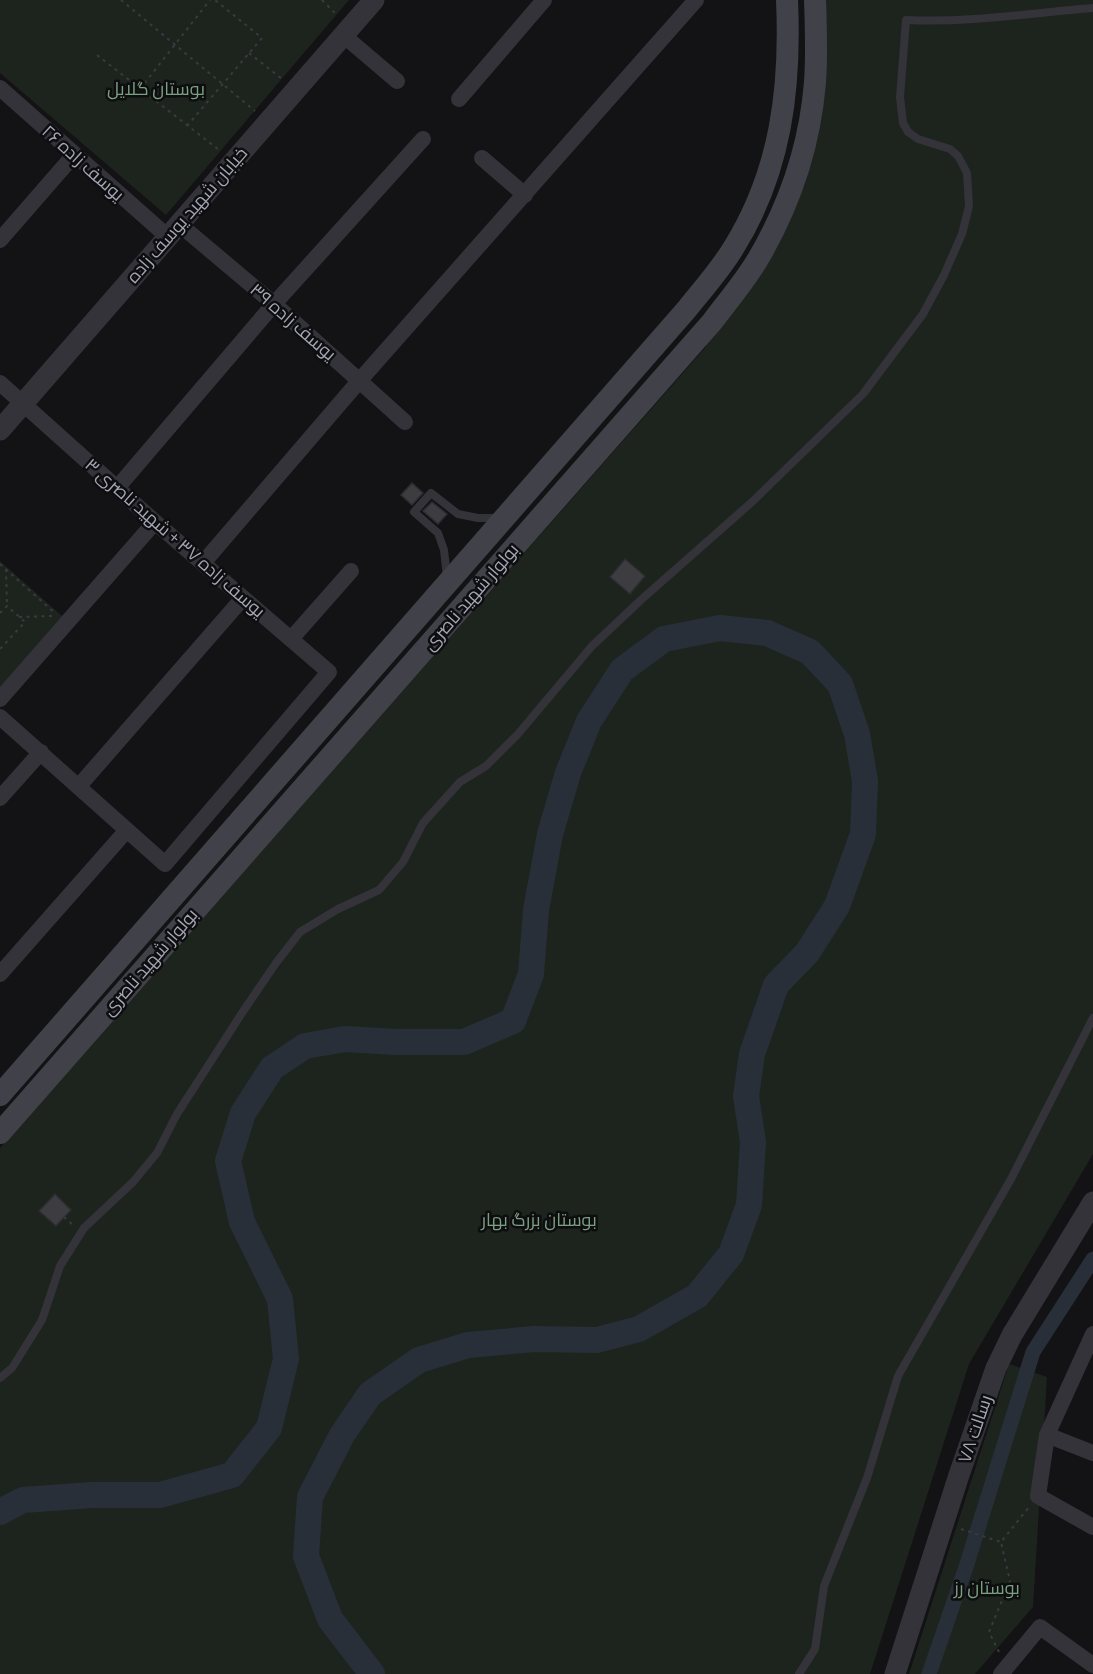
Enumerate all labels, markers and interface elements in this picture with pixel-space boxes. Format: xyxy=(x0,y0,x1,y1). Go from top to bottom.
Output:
park label: بوستان گلایل xyxy=(107,77,205,102)
street label: یوسف زاده ۲۶ xyxy=(36,120,130,207)
street label: خیابان شهید یوسف زاده xyxy=(121,142,254,289)
street label: یوسف زاده ۳۹ xyxy=(244,278,341,367)
street label: یوسف زاده ۳۷ + شهید ناصری ۳ xyxy=(79,453,270,624)
street label: بولوار شهید ناصری xyxy=(418,538,525,656)
street label: بولوار شهید ناصری xyxy=(97,903,204,1021)
park label: بوستان بزرگ بهار xyxy=(480,1208,597,1233)
street label: رسالت ۷۸ xyxy=(952,1392,999,1467)
park label: بوستان رز xyxy=(953,1576,1020,1601)

